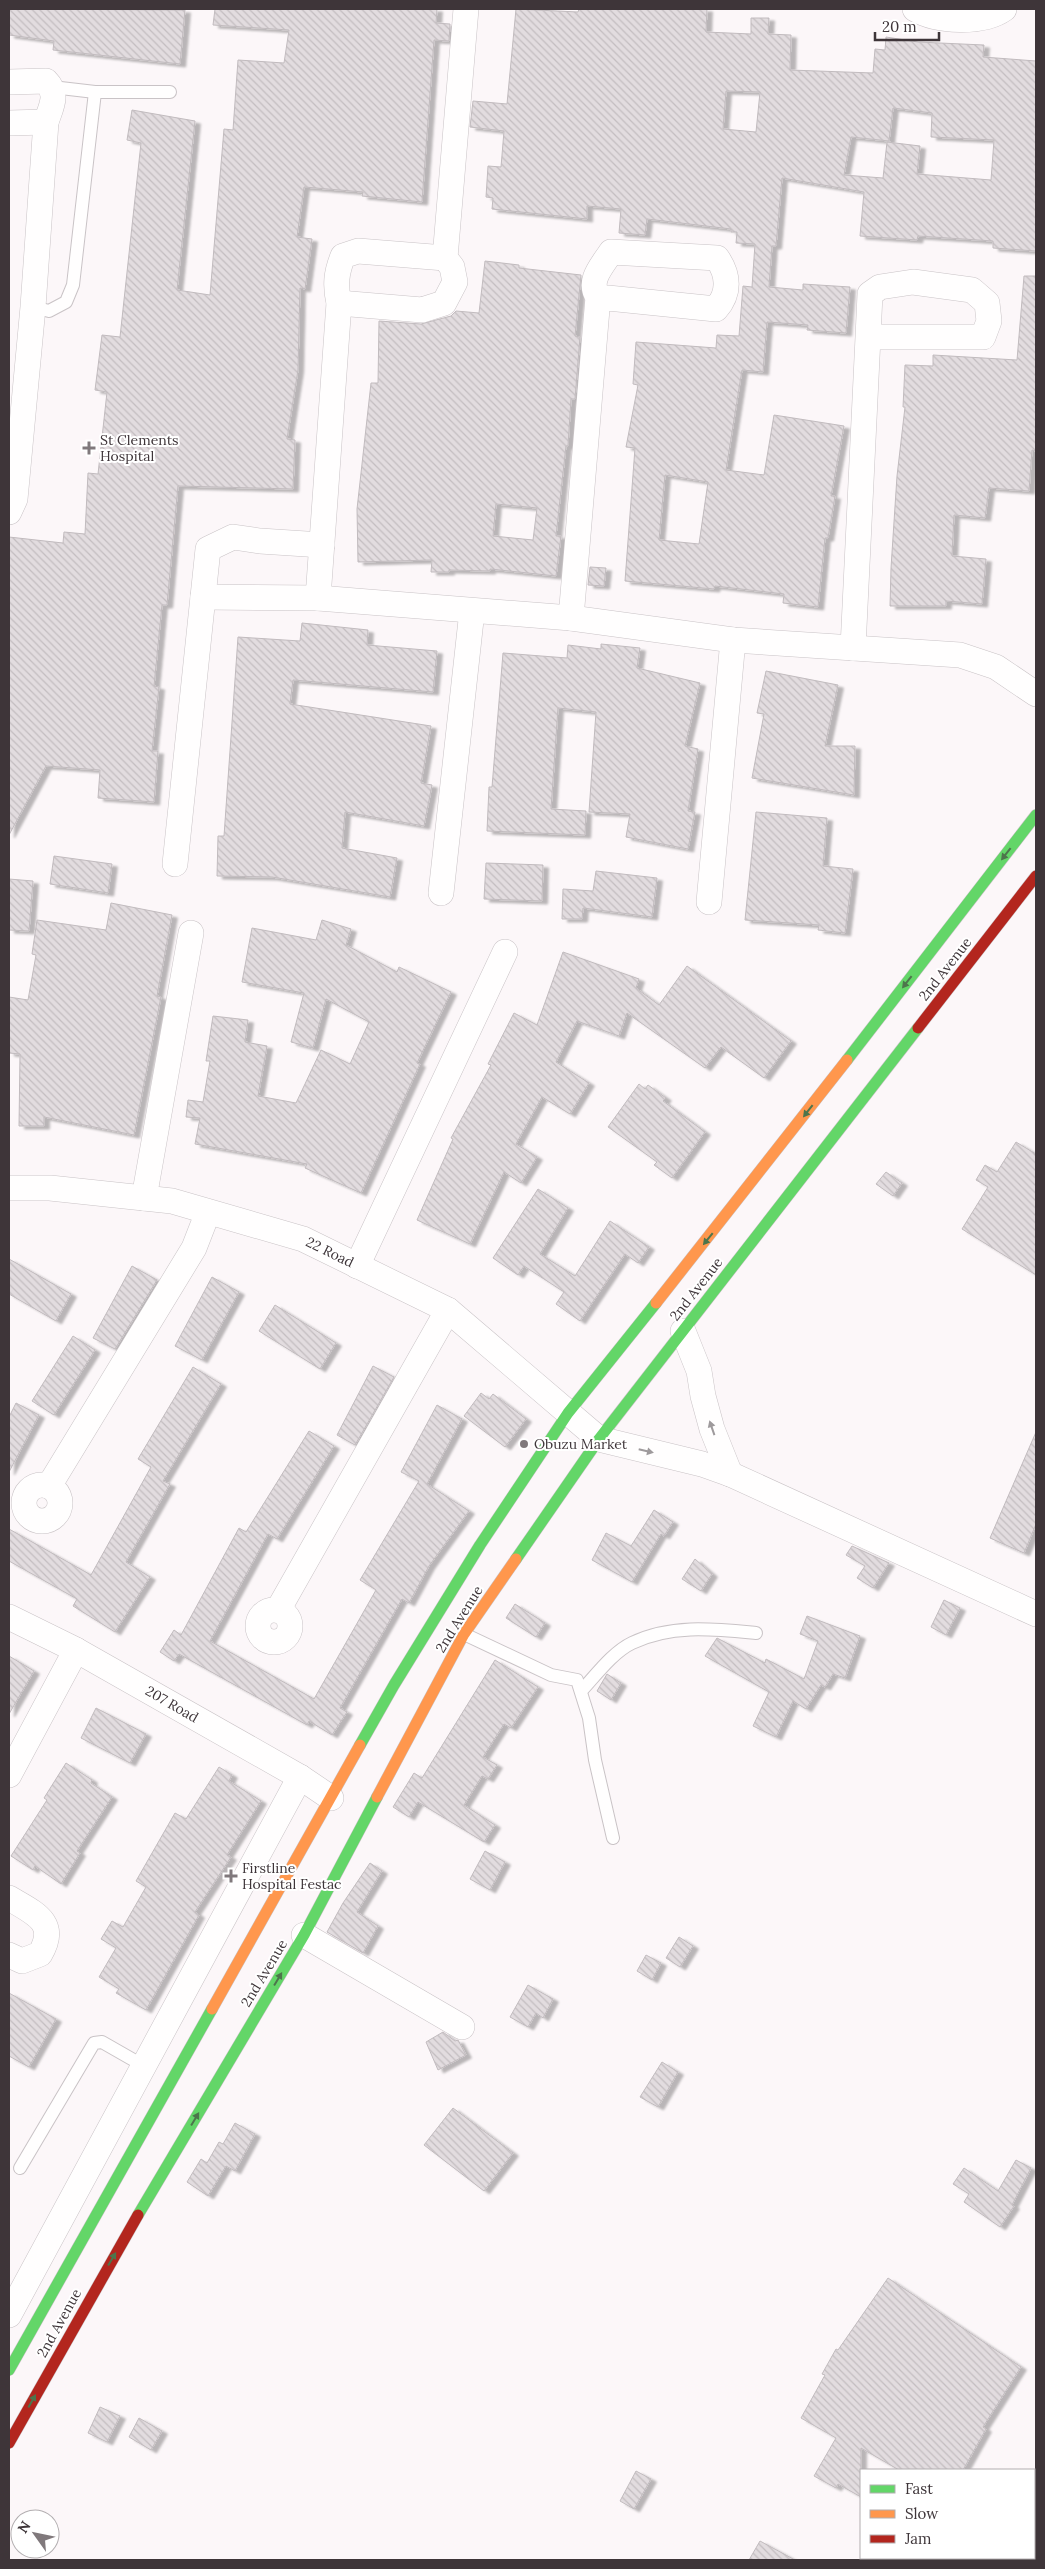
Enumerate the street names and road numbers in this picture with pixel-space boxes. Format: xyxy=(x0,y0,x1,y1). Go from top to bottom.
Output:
street label: 2nd Avenue xyxy=(915,933,976,1004)
street label: 22 Road xyxy=(303,1233,357,1271)
street label: 2nd Avenue xyxy=(666,1253,727,1324)
street label: 2nd Avenue xyxy=(431,1582,487,1656)
street label: 207 Road xyxy=(142,1682,202,1726)
street label: 2nd Avenue xyxy=(237,1936,291,2010)
street label: 2nd Avenue xyxy=(33,2285,85,2360)

